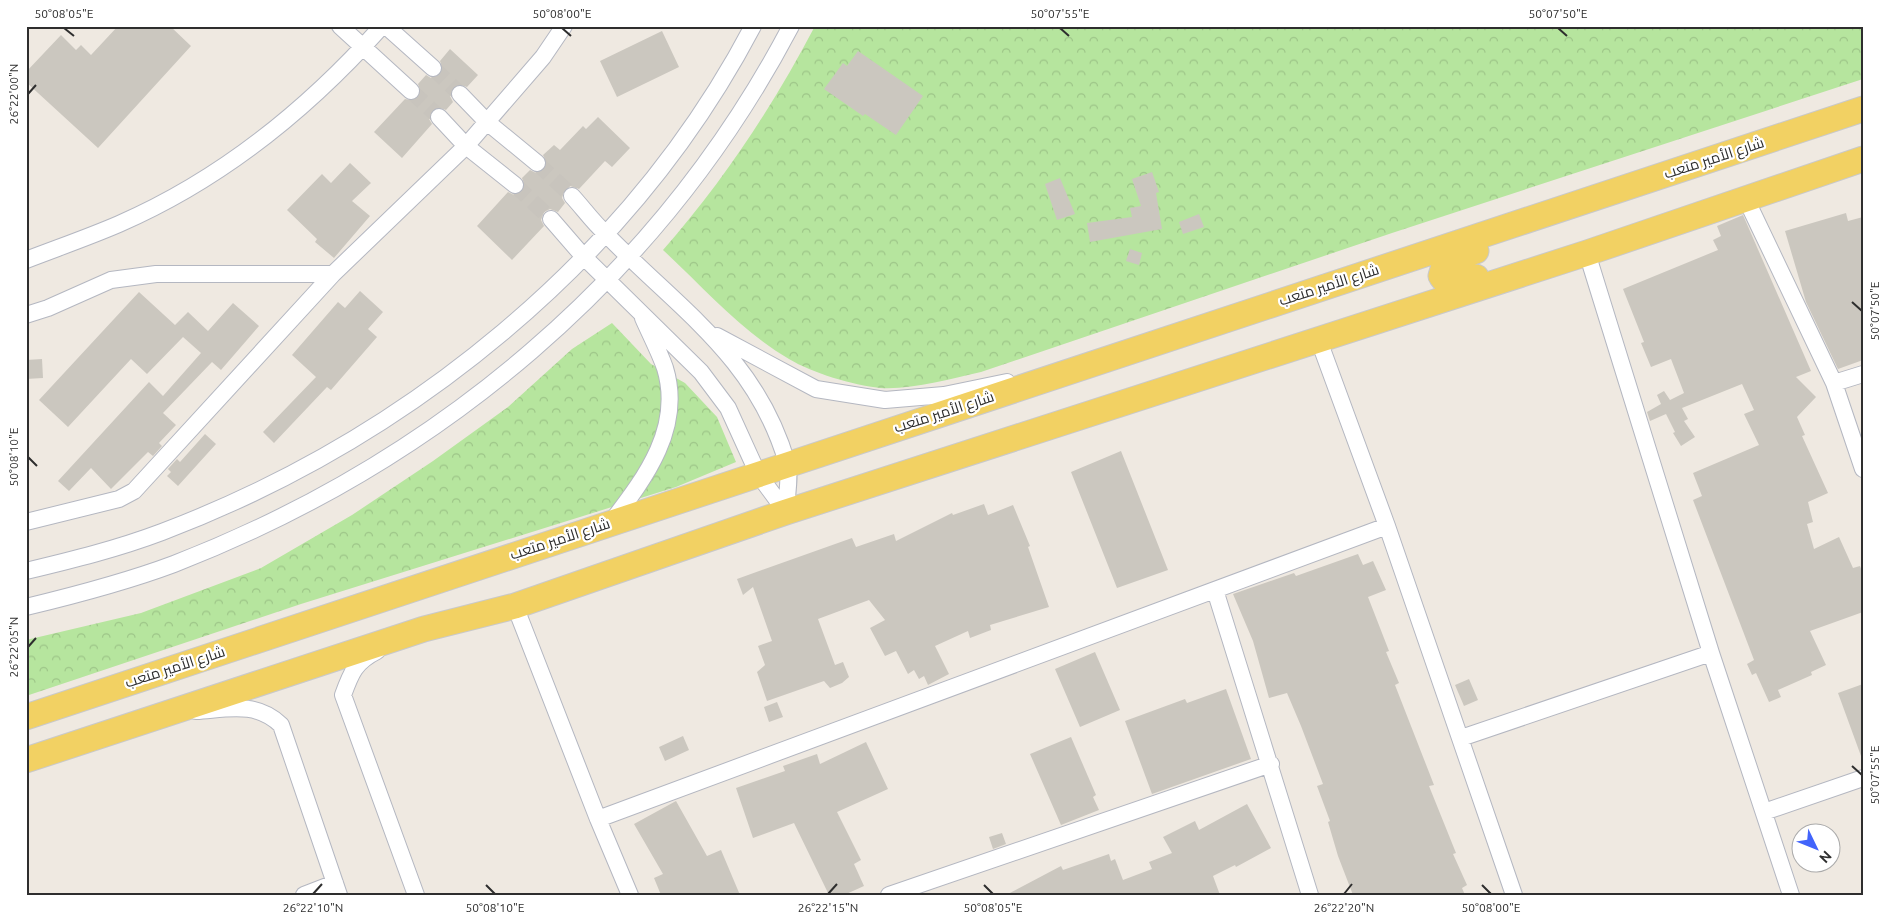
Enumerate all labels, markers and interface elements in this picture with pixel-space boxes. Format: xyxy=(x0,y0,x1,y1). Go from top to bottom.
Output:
text: 50°08'05"E xyxy=(35,7,94,20)
text: 50°08'00"E xyxy=(533,7,592,20)
text: 50°07'55"E xyxy=(1031,7,1090,20)
text: 50°07'50"E xyxy=(1529,7,1588,20)
text: 26°22'00"N xyxy=(7,64,20,124)
street label: شارع الأمير متعب xyxy=(1662,133,1767,185)
street label: شارع الأمير متعب xyxy=(1277,260,1382,312)
text: 50°07'50"E xyxy=(1868,281,1881,340)
street label: شارع الأمير متعب xyxy=(892,387,997,439)
text: 50°08'10"E xyxy=(7,427,20,486)
street label: شارع الأمير متعب xyxy=(508,514,613,566)
text: 26°22'05"N xyxy=(7,617,20,677)
street label: شارع الأمير متعب xyxy=(123,642,228,694)
text: 50°07'55"E xyxy=(1868,745,1881,804)
north arrow xyxy=(1792,824,1842,874)
text: N xyxy=(1816,848,1835,866)
text: 26°22'10"N xyxy=(283,901,343,914)
text: 50°08'10"E xyxy=(466,901,525,914)
text: 26°22'15"N xyxy=(798,901,858,914)
text: 50°08'05"E xyxy=(964,901,1023,914)
text: 26°22'20"N xyxy=(1314,901,1374,914)
text: 50°08'00"E xyxy=(1462,901,1521,914)

